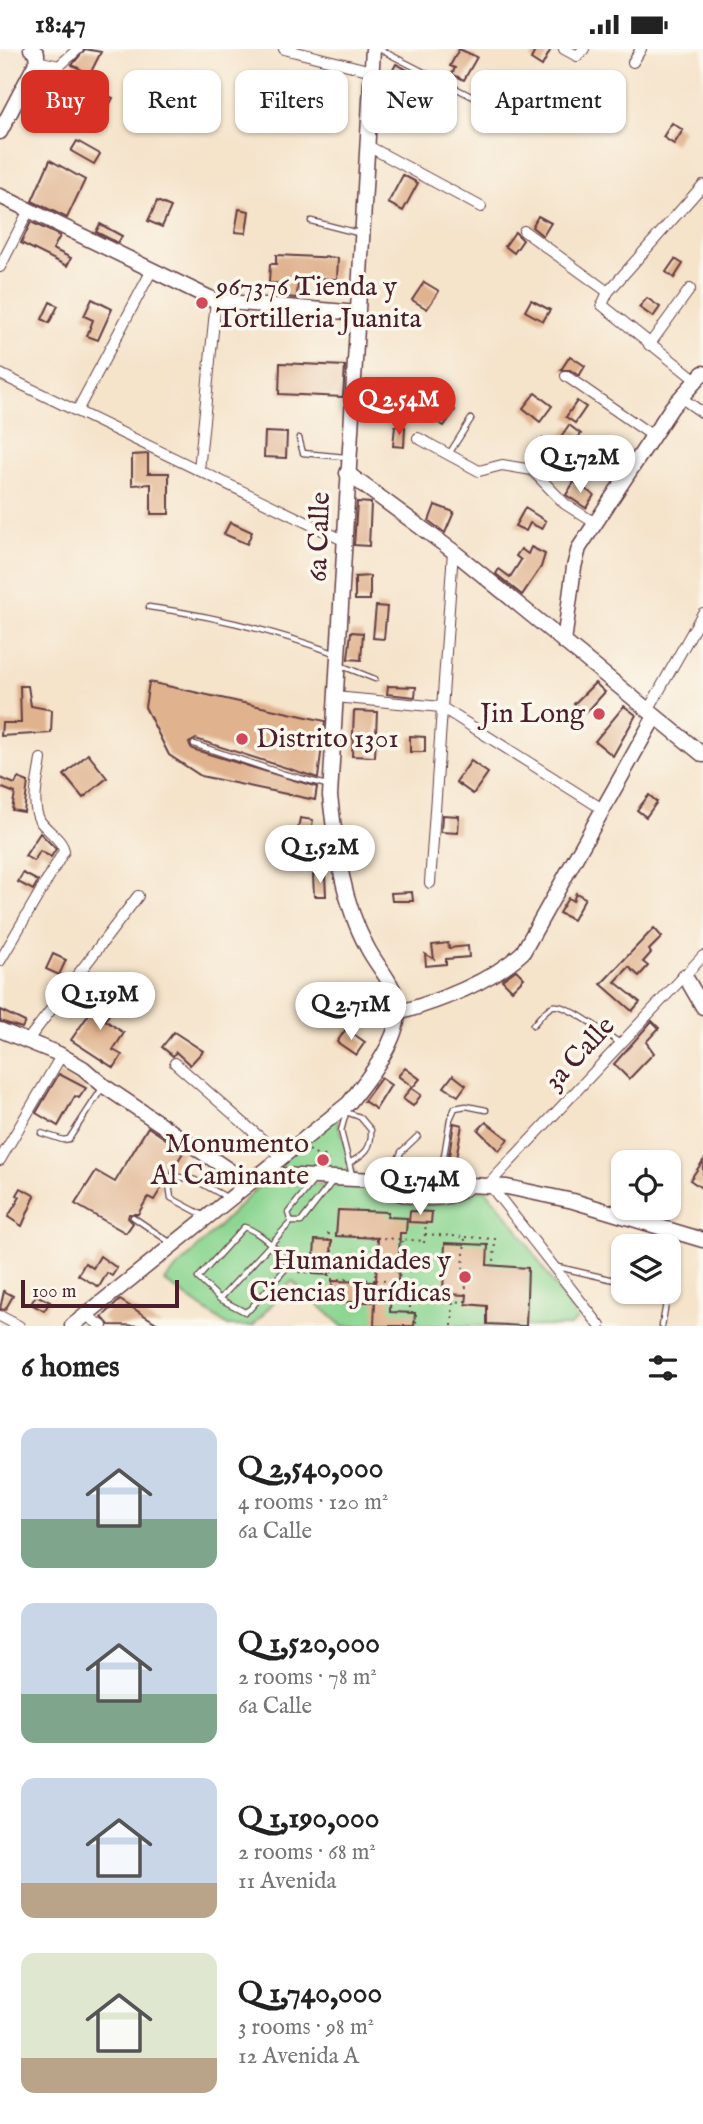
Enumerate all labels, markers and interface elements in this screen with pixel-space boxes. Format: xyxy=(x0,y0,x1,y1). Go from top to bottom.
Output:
text: 18:47 xyxy=(35,8,86,41)
chip: Buy xyxy=(21,70,109,133)
chip: Rent xyxy=(123,70,221,133)
chip: Filters xyxy=(235,70,348,133)
chip: New xyxy=(362,70,457,133)
chip: Apartment xyxy=(471,70,626,133)
place label: 967376 Tienda y Tortilleria Juanita xyxy=(215,270,423,337)
marker: 967376 Tienda y Tortilleria Juanita xyxy=(194,295,210,311)
pin: Q 2.54M xyxy=(334,377,464,437)
text: Q 2.54M xyxy=(359,385,439,414)
pin: Q 1.72M xyxy=(515,435,645,495)
text: Q 1.72M xyxy=(540,443,620,472)
street label: 6a Calle xyxy=(301,491,339,583)
place label: Jin Long xyxy=(477,697,586,732)
marker: Jin Long xyxy=(591,706,607,722)
place label: Distrito 1301 xyxy=(256,722,399,757)
marker: Distrito 1301 xyxy=(234,731,250,747)
pin: Q 1.52M xyxy=(255,825,385,885)
text: Q 1.52M xyxy=(281,833,359,862)
pin: Q 1.19M xyxy=(35,972,165,1032)
text: Q 1.19M xyxy=(61,980,139,1009)
pin: Q 2.71M xyxy=(286,983,416,1042)
text: Q 2.71M xyxy=(311,990,391,1019)
street label: 3a Calle xyxy=(537,1009,623,1098)
place label: Monumento Al Caminante xyxy=(150,1127,309,1194)
map controls xyxy=(611,1150,681,1304)
button: locate xyxy=(611,1150,681,1220)
marker: Monumento Al Caminante xyxy=(315,1152,331,1168)
pin: Q 1.74M xyxy=(355,1157,485,1217)
text: Q 1.74M xyxy=(380,1165,460,1194)
button: layers xyxy=(611,1234,681,1304)
place label: Humanidades y Ciencias Jurídicas xyxy=(249,1244,451,1311)
marker: Humanidades y Ciencias Jurídicas xyxy=(457,1269,473,1285)
scale bar xyxy=(21,1277,178,1309)
text: 100 m xyxy=(32,1280,76,1304)
text: 6 homes xyxy=(21,1349,120,1387)
icon: filters xyxy=(644,1349,682,1387)
text: Q 2,540,000 xyxy=(238,1450,384,1488)
icon: home xyxy=(77,1456,161,1540)
text: 4 rooms · 120 m² xyxy=(238,1488,388,1517)
text: 6a Calle xyxy=(238,1517,312,1546)
text: Q 1,520,000 xyxy=(238,1625,380,1663)
icon: home xyxy=(77,1631,161,1715)
text: 2 rooms · 78 m² xyxy=(238,1663,377,1692)
text: 6a Calle xyxy=(238,1692,312,1721)
text: Q 1,190,000 xyxy=(238,1800,380,1838)
icon: home xyxy=(77,1806,161,1890)
text: 2 rooms · 68 m² xyxy=(238,1838,376,1867)
text: 11 Avenida xyxy=(238,1867,336,1896)
text: Q 1,740,000 xyxy=(238,1975,382,2013)
icon: home xyxy=(77,1981,161,2065)
text: 3 rooms · 98 m² xyxy=(238,2013,374,2042)
text: 12 Avenida A xyxy=(238,2042,359,2071)

